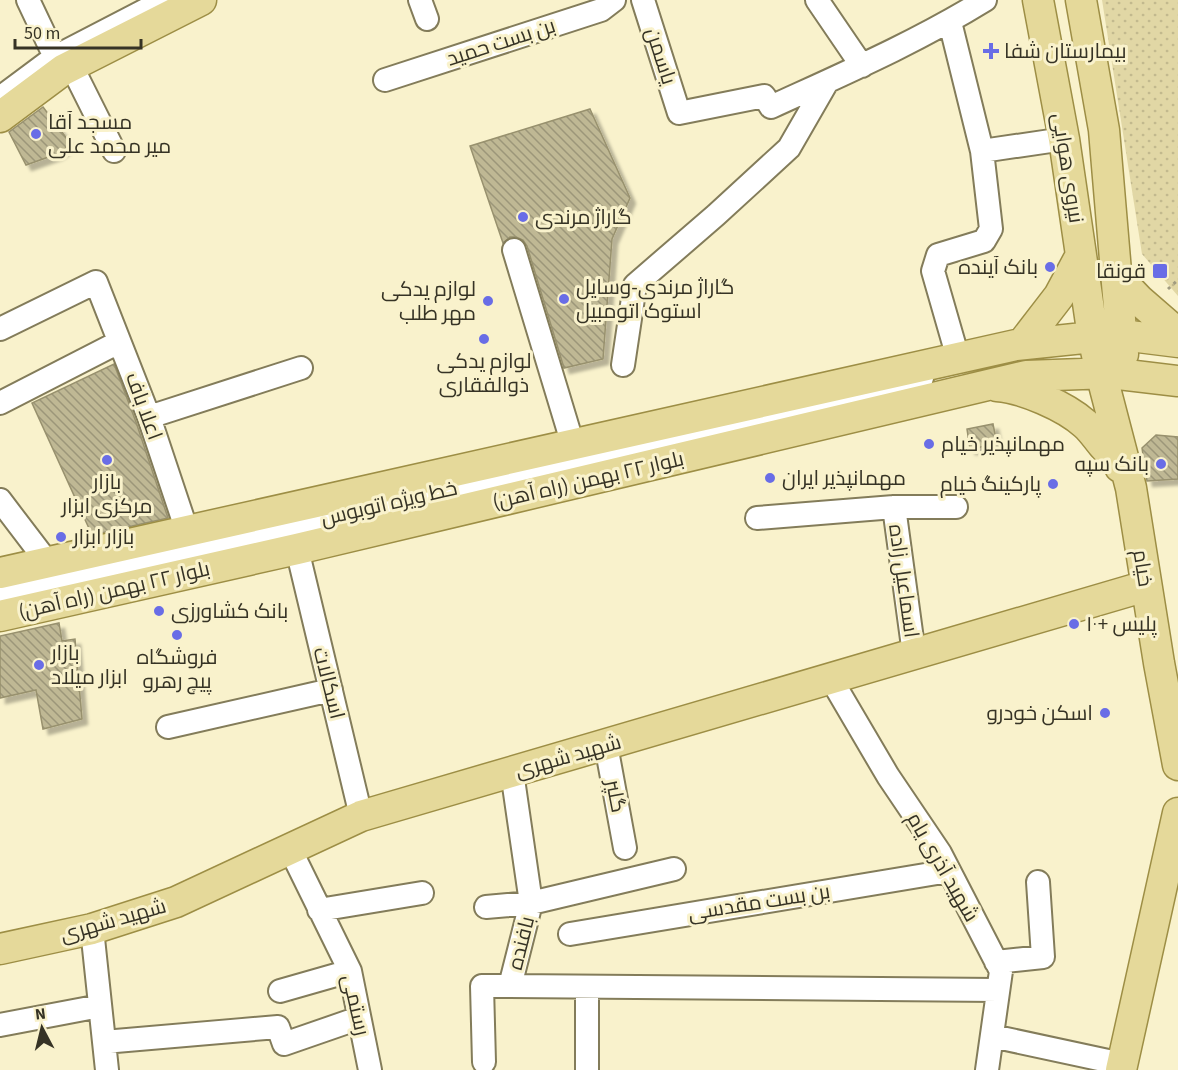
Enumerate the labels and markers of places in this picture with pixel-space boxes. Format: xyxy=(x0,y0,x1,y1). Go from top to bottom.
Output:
place label: بیمارستان شفا xyxy=(1004,36,1127,66)
marker: بیمارستان شفا xyxy=(982,42,1000,60)
place label: مسجد آقا میر محمد علی xyxy=(48,107,171,161)
marker: مسجد آقا میر محمد علی xyxy=(29,127,43,141)
place label: گاراژ مرندی xyxy=(535,202,632,232)
marker: گاراژ مرندی xyxy=(516,210,530,224)
place label: بانک آینده xyxy=(958,252,1038,282)
place label: قونقا xyxy=(1096,256,1146,286)
marker: بانک آینده xyxy=(1043,260,1057,274)
marker: قونقا xyxy=(1151,262,1169,280)
place label: گاراژ مرندی-وسایل استوک اتومبیل xyxy=(576,272,735,326)
place label: لوازم یدکی مهر طلب xyxy=(381,274,476,328)
marker: گاراژ مرندی-وسایل استوک اتومبیل xyxy=(557,292,571,306)
marker: لوازم یدکی مهر طلب xyxy=(481,294,495,308)
marker: لوازم یدکی ذوالفقاری xyxy=(477,332,491,346)
place label: لوازم یدکی ذوالفقاری xyxy=(437,346,531,400)
place label: مهمانپذیر خیام xyxy=(941,429,1065,459)
marker: مهمانپذیر خیام xyxy=(922,437,936,451)
place label: بانک سپه xyxy=(1075,449,1149,479)
marker: بازار مرکزی ابزار xyxy=(100,453,114,467)
marker: بانک سپه xyxy=(1154,457,1168,471)
place label: مهمانپذیر ایران xyxy=(782,463,906,493)
place label: بازار مرکزی ابزار xyxy=(61,467,152,521)
place label: پارکینگ خیام xyxy=(940,469,1041,499)
marker: مهمانپذیر ایران xyxy=(763,471,777,485)
marker: پارکینگ خیام xyxy=(1046,477,1060,491)
place label: بازار ابزار xyxy=(72,522,134,552)
marker: بازار ابزار xyxy=(54,530,68,544)
place label: بانک کشاورزی xyxy=(171,596,288,626)
marker: بانک کشاورزی xyxy=(152,604,166,618)
place label: پلیس +۱۰ xyxy=(1086,609,1157,639)
marker: پلیس +۱۰ xyxy=(1067,617,1081,631)
marker: فروشگاه پیچ رهرو xyxy=(170,628,184,642)
place label: بازار ابزار میلاد xyxy=(50,638,128,692)
place label: فروشگاه پیچ رهرو xyxy=(136,642,218,696)
marker: بازار ابزار میلاد xyxy=(32,658,46,672)
place label: اسکن خودرو xyxy=(986,698,1093,728)
marker: اسکن خودرو xyxy=(1098,706,1112,720)

